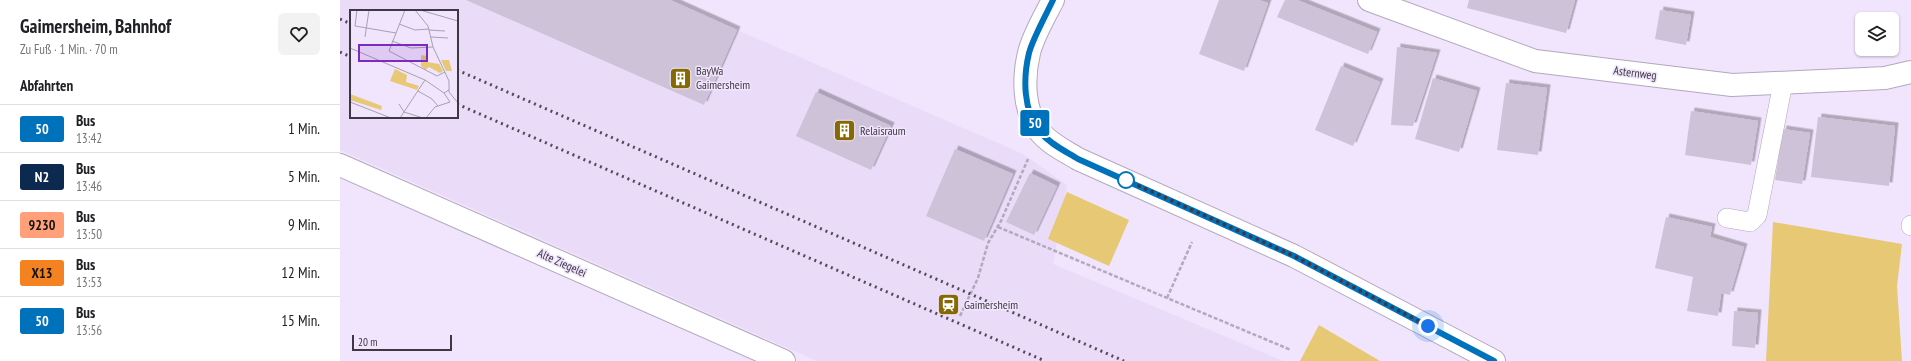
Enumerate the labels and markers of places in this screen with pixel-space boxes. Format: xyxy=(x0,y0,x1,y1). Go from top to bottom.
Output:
place label: BayWa Gaimersheim xyxy=(696,63,750,92)
building icon: BayWa Gaimersheim xyxy=(667,65,693,91)
building icon: Relaisraum xyxy=(831,118,857,144)
place label: Relaisraum xyxy=(860,123,906,138)
unlabelled marker xyxy=(1117,171,1135,189)
station icon: Gaimersheim xyxy=(936,292,962,318)
place label: Gaimersheim xyxy=(964,297,1018,312)

